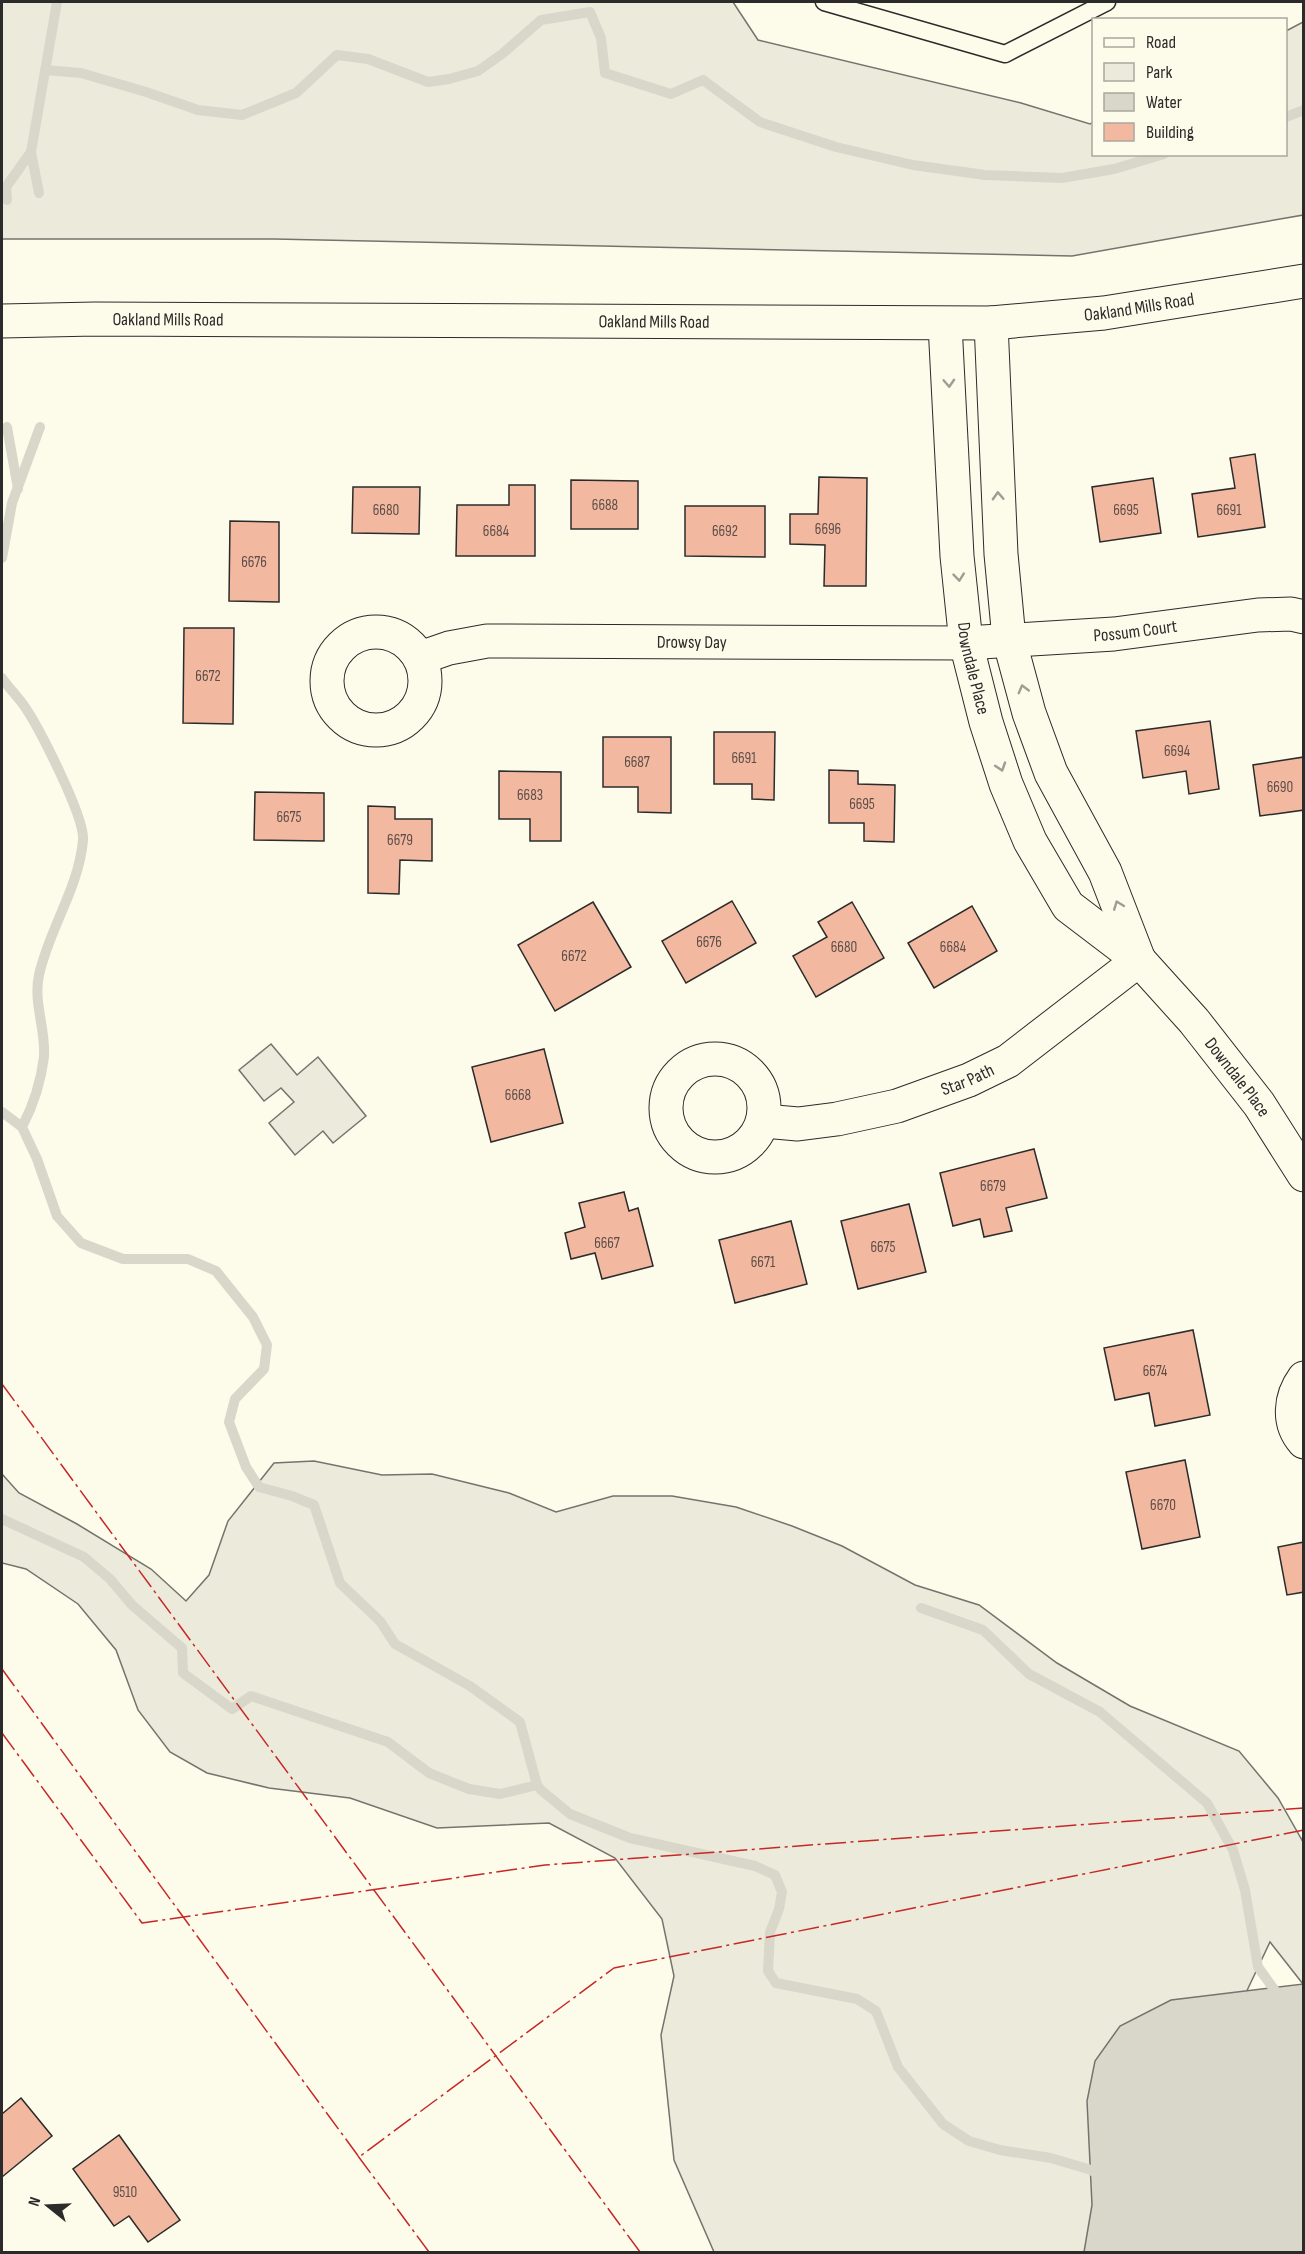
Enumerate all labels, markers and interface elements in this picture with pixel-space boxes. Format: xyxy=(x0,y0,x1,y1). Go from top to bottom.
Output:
legend xyxy=(1092,18,1287,156)
text: Road xyxy=(1146,32,1176,53)
text: Park xyxy=(1146,62,1172,83)
text: Water xyxy=(1146,92,1182,113)
text: Building xyxy=(1146,122,1194,143)
street label: Oakland Mills Road xyxy=(1083,289,1196,326)
street label: Oakland Mills Road xyxy=(112,309,224,331)
street label: Oakland Mills Road xyxy=(598,311,710,333)
one-way arrow xyxy=(942,378,955,387)
one-way arrow xyxy=(992,492,1005,501)
house number: 6688 xyxy=(592,496,618,515)
house number: 6680 xyxy=(373,501,399,520)
house number: 6695 xyxy=(1113,501,1139,520)
house number: 6691 xyxy=(1217,501,1242,520)
house number: 6696 xyxy=(815,520,841,539)
house number: 6684 xyxy=(483,522,509,541)
house number: 6692 xyxy=(712,522,738,541)
house number: 6676 xyxy=(241,553,267,572)
one-way arrow xyxy=(952,573,965,582)
street label: Possum Court xyxy=(1093,616,1179,646)
street label: Downdale Place xyxy=(953,621,994,717)
street label: Drowsy Day xyxy=(657,632,727,653)
house number: 6672 xyxy=(195,667,221,686)
one-way arrow xyxy=(1017,684,1030,694)
house number: 6694 xyxy=(1164,742,1190,761)
house number: 6691 xyxy=(732,749,757,768)
house number: 6687 xyxy=(624,753,650,772)
one-way arrow xyxy=(993,761,1006,772)
house number: 6690 xyxy=(1267,778,1293,797)
house number: 6683 xyxy=(517,786,543,805)
house number: 6695 xyxy=(849,795,875,814)
house number: 6675 xyxy=(276,808,302,827)
house number: 6679 xyxy=(387,831,413,850)
one-way arrow xyxy=(1113,900,1125,911)
house number: 6676 xyxy=(696,933,722,952)
house number: 6680 xyxy=(831,938,857,957)
house number: 6684 xyxy=(940,938,966,957)
house number: 6672 xyxy=(561,947,587,966)
street label: Downdale Place xyxy=(1200,1034,1274,1121)
street label: Star Path xyxy=(938,1059,998,1100)
house number: 6668 xyxy=(505,1086,531,1105)
house number: 6679 xyxy=(980,1177,1006,1196)
house number: 6667 xyxy=(594,1234,620,1253)
house number: 6675 xyxy=(870,1238,896,1257)
house number: 6671 xyxy=(751,1253,776,1272)
house number: 6674 xyxy=(1143,1362,1167,1381)
house number: 6670 xyxy=(1150,1496,1176,1515)
north arrow xyxy=(18,2176,78,2236)
house number: 9510 xyxy=(113,2183,137,2202)
text: N xyxy=(25,2195,46,2209)

